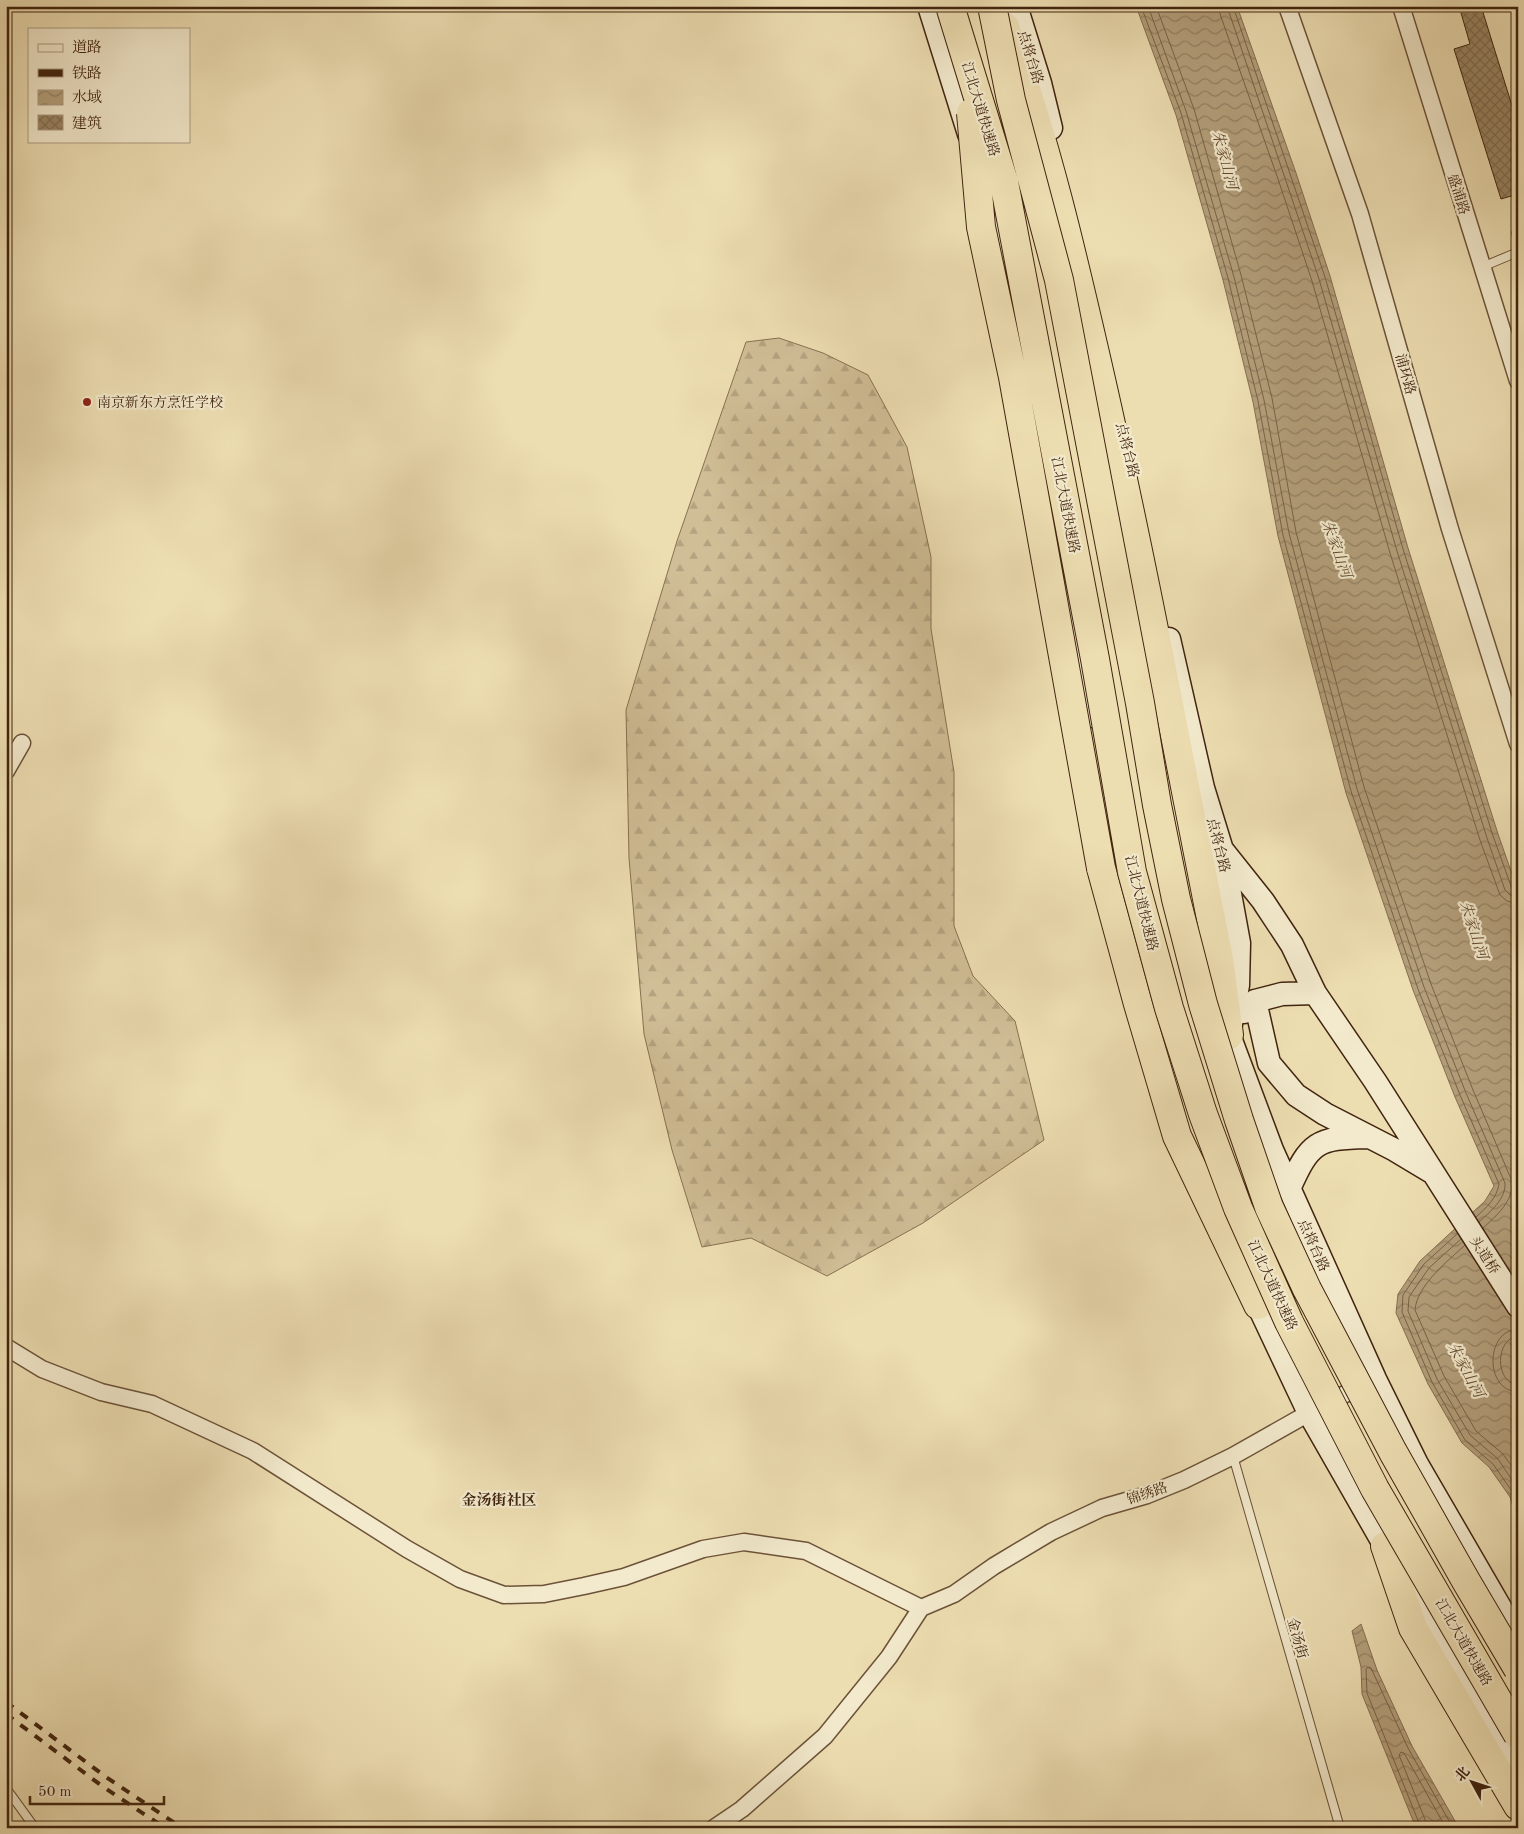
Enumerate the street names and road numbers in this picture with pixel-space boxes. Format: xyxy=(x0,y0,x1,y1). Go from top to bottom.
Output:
street label: 点将台路 xyxy=(1015,28,1046,86)
street label: 江北大道快速路 xyxy=(959,60,1002,158)
street label: 盛浦路 xyxy=(1445,172,1473,216)
street label: 浦环路 xyxy=(1393,352,1419,396)
street label: 点将台路 xyxy=(1113,421,1142,479)
street label: 江北大道快速路 xyxy=(1049,456,1082,555)
street label: 点将台路 xyxy=(1204,816,1233,874)
street label: 江北大道快速路 xyxy=(1122,854,1161,952)
street label: 点将台路 xyxy=(1295,1217,1332,1274)
street label: 头道桥 xyxy=(1467,1234,1502,1277)
street label: 江北大道快速路 xyxy=(1245,1238,1300,1333)
street label: 锦绣路 xyxy=(1125,1480,1169,1507)
street label: 江北大道快速路 xyxy=(1433,1596,1495,1688)
street label: 金汤街 xyxy=(1285,1616,1311,1660)

